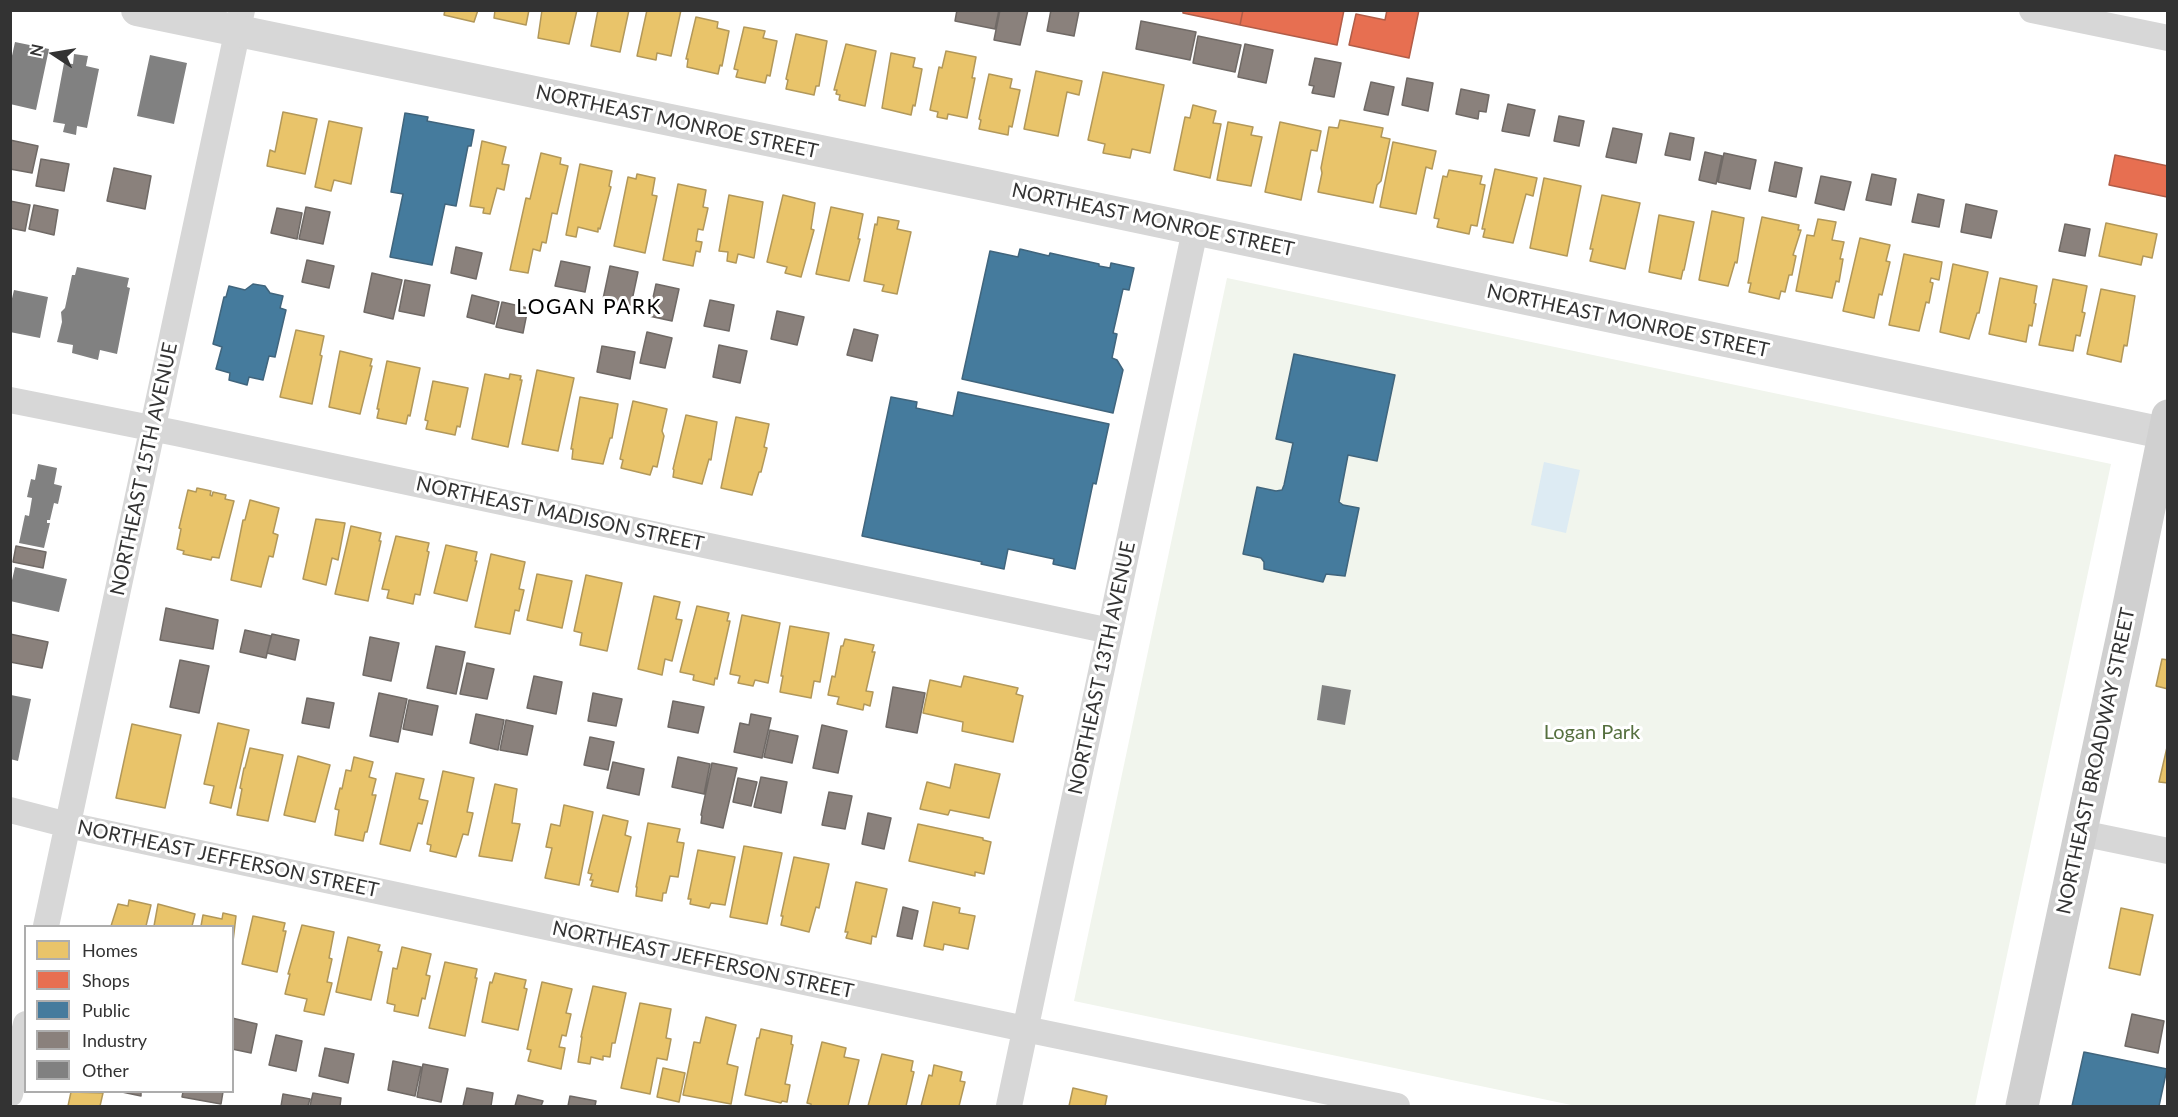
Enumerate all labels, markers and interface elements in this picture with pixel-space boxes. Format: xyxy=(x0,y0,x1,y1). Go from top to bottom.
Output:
north arrow xyxy=(24,24,84,84)
text: N xyxy=(25,42,46,58)
street label: NORTHEAST MONROE STREET xyxy=(534,80,820,164)
street label: NORTHEAST MONROE STREET xyxy=(1010,178,1296,262)
street label: NORTHEAST MONROE STREET xyxy=(1485,279,1771,363)
district label: LOGAN PARK xyxy=(516,294,662,320)
street label: NORTHEAST 15TH AVENUE xyxy=(105,340,183,598)
street label: NORTHEAST MADISON STREET xyxy=(414,472,706,556)
street label: NORTHEAST 13TH AVENUE xyxy=(1063,539,1141,797)
street label: NORTHEAST BROADWAY STREET xyxy=(2052,606,2140,916)
park label: Logan Park xyxy=(1544,721,1640,745)
street label: NORTHEAST JEFFERSON STREET xyxy=(75,815,381,903)
street label: NORTHEAST JEFFERSON STREET xyxy=(550,916,856,1004)
legend xyxy=(24,925,234,1093)
text: Homes xyxy=(82,939,138,961)
text: Shops xyxy=(82,969,130,991)
text: Public xyxy=(82,999,130,1021)
text: Industry xyxy=(82,1029,147,1051)
text: Other xyxy=(82,1059,129,1081)

